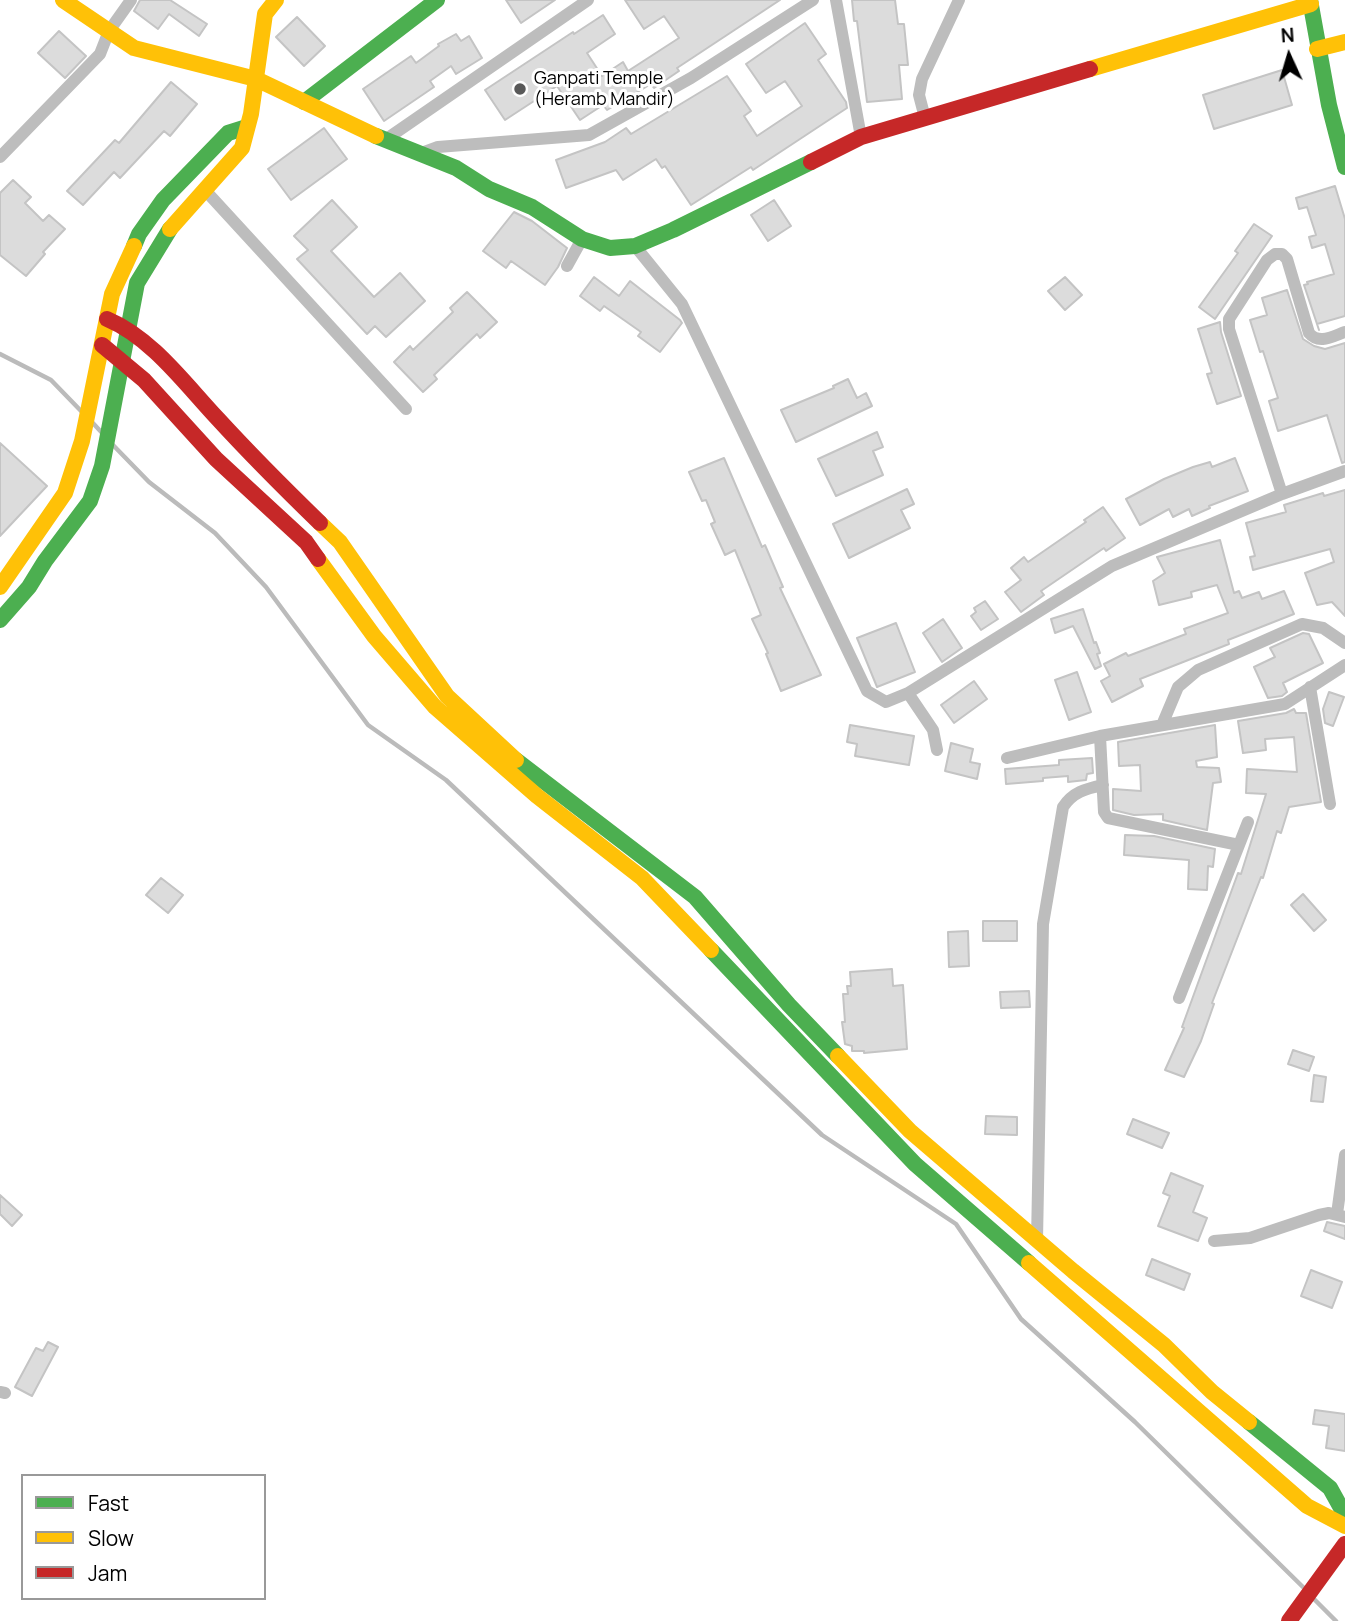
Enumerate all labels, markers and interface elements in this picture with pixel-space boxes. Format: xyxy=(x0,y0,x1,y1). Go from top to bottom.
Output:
north arrow xyxy=(1254,21,1324,91)
text: N xyxy=(1280,22,1295,48)
place label: Ganpati Temple (Heramb Mandir) xyxy=(534,68,675,110)
marker: Ganpati Temple (Heramb Mandir) xyxy=(512,81,528,97)
legend xyxy=(21,1474,266,1600)
text: Fast xyxy=(88,1489,129,1517)
text: Slow xyxy=(88,1524,134,1552)
text: Jam xyxy=(88,1559,127,1587)

